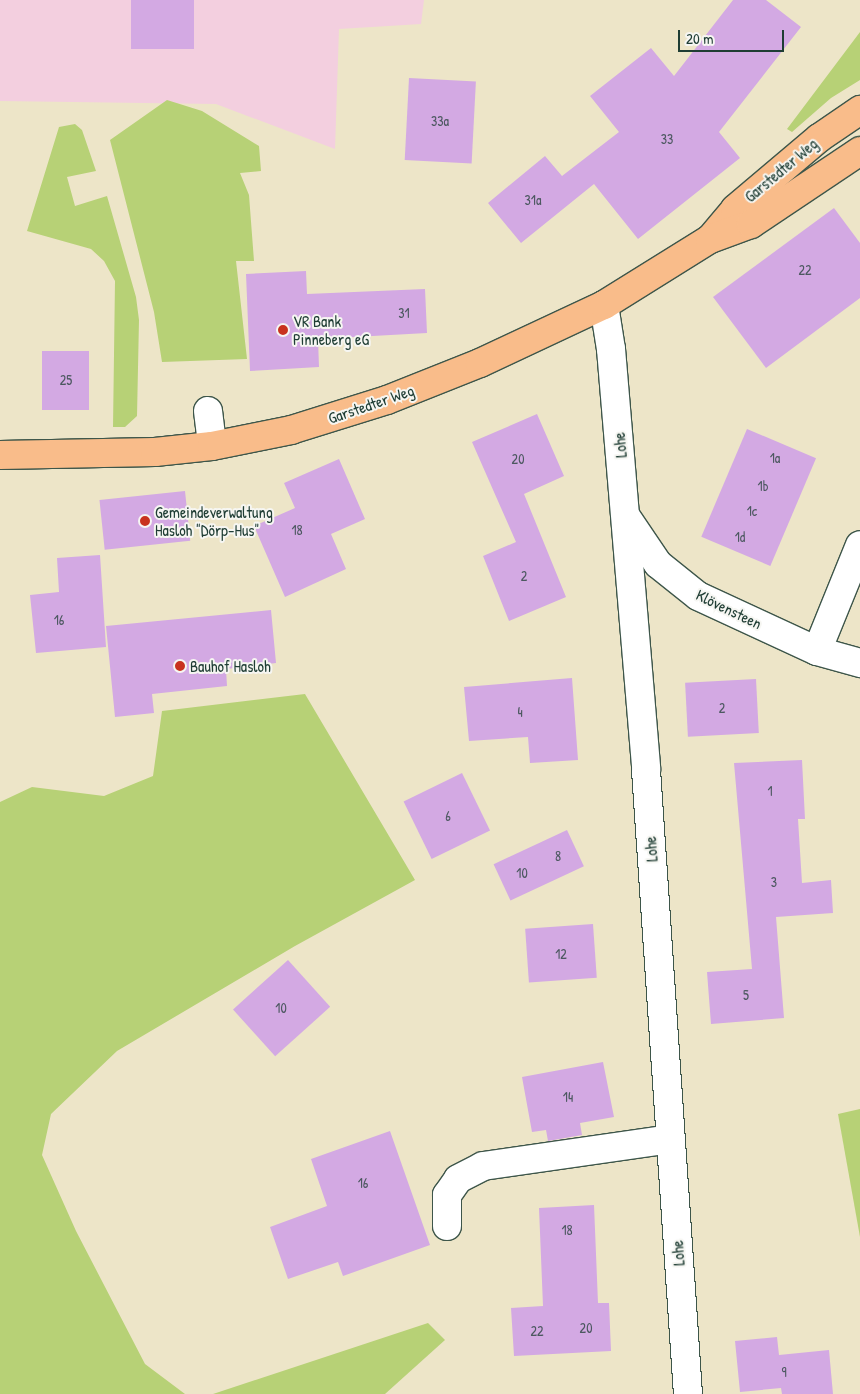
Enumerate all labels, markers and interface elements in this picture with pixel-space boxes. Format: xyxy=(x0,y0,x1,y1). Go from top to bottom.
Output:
scale bar xyxy=(680,20,786,52)
text: 20 m xyxy=(686,28,713,49)
house number: 33a xyxy=(431,113,449,129)
house number: 33 xyxy=(661,131,673,147)
street label: Garstedter Weg xyxy=(741,134,821,206)
house number: 31a xyxy=(525,192,541,208)
house number: 22 xyxy=(798,262,812,278)
house number: 31 xyxy=(398,305,410,321)
place label: VR Bank Pinneberg eG xyxy=(293,311,369,349)
marker: VR Bank Pinneberg eG xyxy=(277,324,289,336)
house number: 25 xyxy=(60,372,72,388)
street label: Garstedter Weg xyxy=(326,380,416,428)
street label: Lohe xyxy=(609,431,631,459)
house number: 1a xyxy=(770,450,780,466)
house number: 20 xyxy=(512,451,524,467)
house number: 1b xyxy=(758,478,768,494)
place label: Gemeindeverwaltung Hasloh "Dörp-Hus" xyxy=(155,502,273,540)
house number: 1c xyxy=(747,503,757,519)
marker: Gemeindeverwaltung Hasloh "Dörp-Hus" xyxy=(139,515,151,527)
house number: 18 xyxy=(291,522,303,538)
house number: 1d xyxy=(735,529,745,545)
house number: 2 xyxy=(521,568,527,584)
street label: Klövensteen xyxy=(693,585,765,633)
house number: 16 xyxy=(54,612,64,628)
place label: Bauhof Hasloh xyxy=(190,656,271,676)
marker: Bauhof Hasloh xyxy=(174,660,186,672)
house number: 2 xyxy=(719,700,725,716)
house number: 4 xyxy=(517,704,523,720)
house number: 1 xyxy=(767,783,773,799)
house number: 6 xyxy=(445,808,451,824)
street label: Lohe xyxy=(641,836,661,862)
house number: 8 xyxy=(555,848,561,864)
house number: 10 xyxy=(516,865,528,881)
house number: 3 xyxy=(771,874,777,890)
house number: 12 xyxy=(555,946,567,962)
house number: 5 xyxy=(743,987,749,1003)
house number: 10 xyxy=(275,1000,287,1016)
house number: 14 xyxy=(563,1089,573,1105)
house number: 16 xyxy=(358,1175,368,1191)
house number: 18 xyxy=(561,1222,573,1238)
street label: Lohe xyxy=(668,1240,688,1266)
house number: 20 xyxy=(580,1320,592,1336)
house number: 22 xyxy=(530,1323,544,1339)
house number: 9 xyxy=(781,1364,787,1380)

